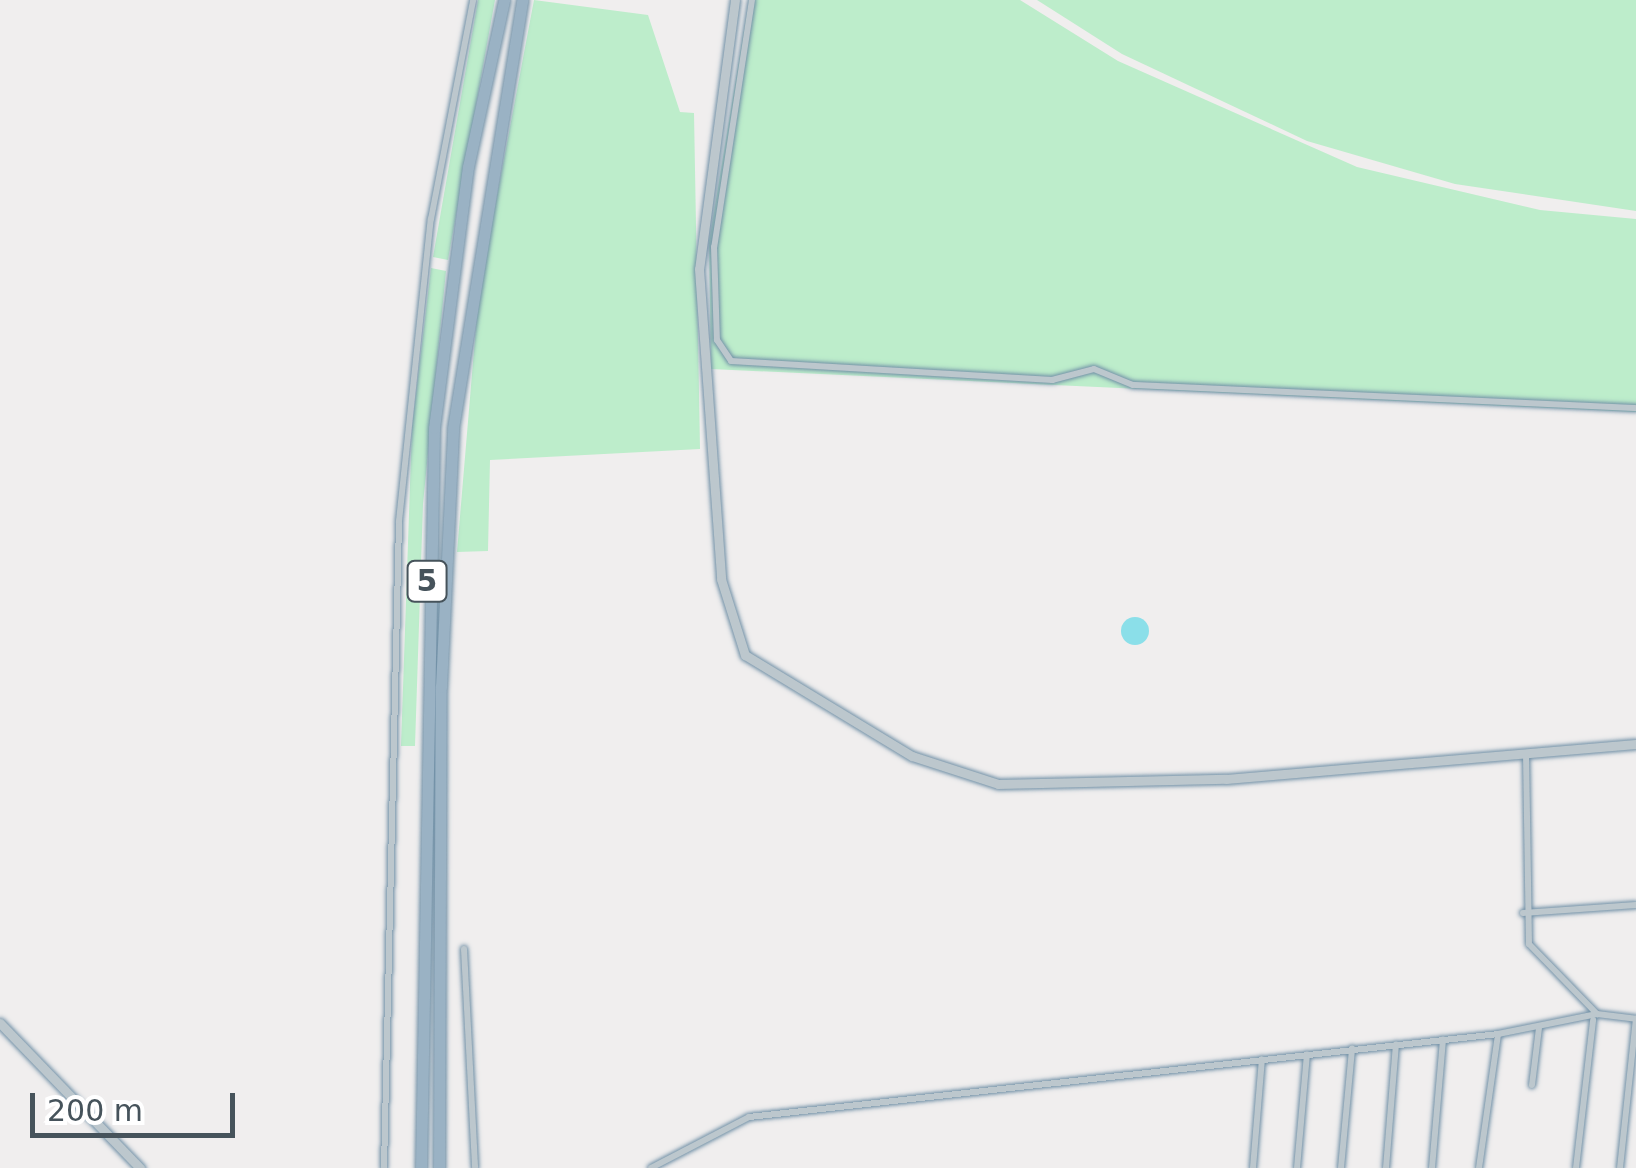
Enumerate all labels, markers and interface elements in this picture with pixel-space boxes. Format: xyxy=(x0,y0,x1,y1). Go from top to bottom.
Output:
road number: 5 xyxy=(404,556,450,606)
scale bar xyxy=(35,1073,240,1135)
text: 200 m xyxy=(47,1093,143,1128)

